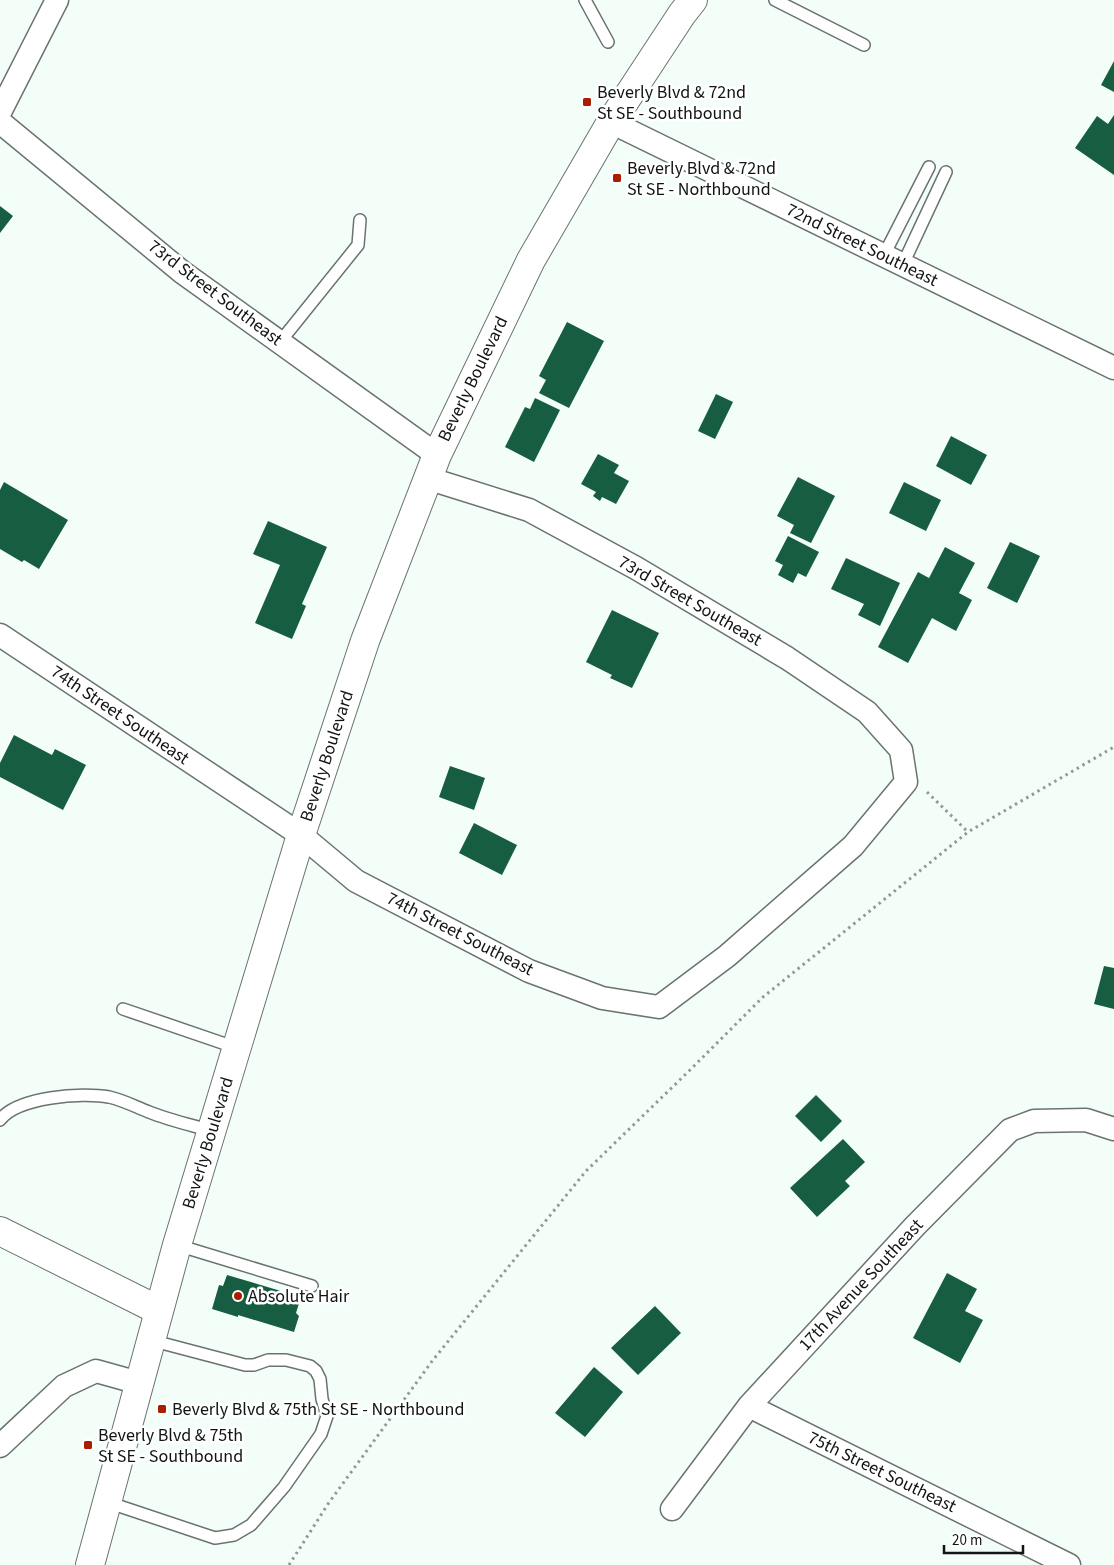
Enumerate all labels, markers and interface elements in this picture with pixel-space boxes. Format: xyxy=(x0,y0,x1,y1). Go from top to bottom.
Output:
place label: Beverly Blvd & 72nd St SE - Southbound xyxy=(597,80,746,126)
marker: Beverly Blvd & 72nd St SE - Southbound xyxy=(581,96,593,108)
place label: Beverly Blvd & 72nd St SE - Northbound xyxy=(627,156,776,202)
marker: Beverly Blvd & 72nd St SE - Northbound xyxy=(611,172,623,184)
street label: 72nd Street Southeast xyxy=(782,197,942,293)
street label: 73rd Street Southeast xyxy=(143,234,287,352)
street label: Beverly Boulevard xyxy=(432,312,514,446)
street label: 73rd Street Southeast xyxy=(613,550,767,652)
street label: 74th Street Southeast xyxy=(46,659,194,771)
street label: Beverly Boulevard xyxy=(294,687,360,825)
street label: 74th Street Southeast xyxy=(382,886,538,982)
street label: Beverly Boulevard xyxy=(176,1074,240,1212)
street label: 17th Avenue Southeast xyxy=(793,1213,929,1357)
place label: Absolute Hair xyxy=(248,1284,350,1309)
marker: Absolute Hair xyxy=(232,1290,244,1302)
place label: Beverly Blvd & 75th St SE - Northbound xyxy=(172,1397,464,1422)
marker: Beverly Blvd & 75th St SE - Northbound xyxy=(156,1403,168,1415)
place label: Beverly Blvd & 75th St SE - Southbound xyxy=(98,1423,243,1469)
street label: 75th Street Southeast xyxy=(804,1425,960,1519)
marker: Beverly Blvd & 75th St SE - Southbound xyxy=(82,1439,94,1451)
scale bar xyxy=(944,1522,1023,1554)
text: 20 m xyxy=(952,1530,982,1551)

